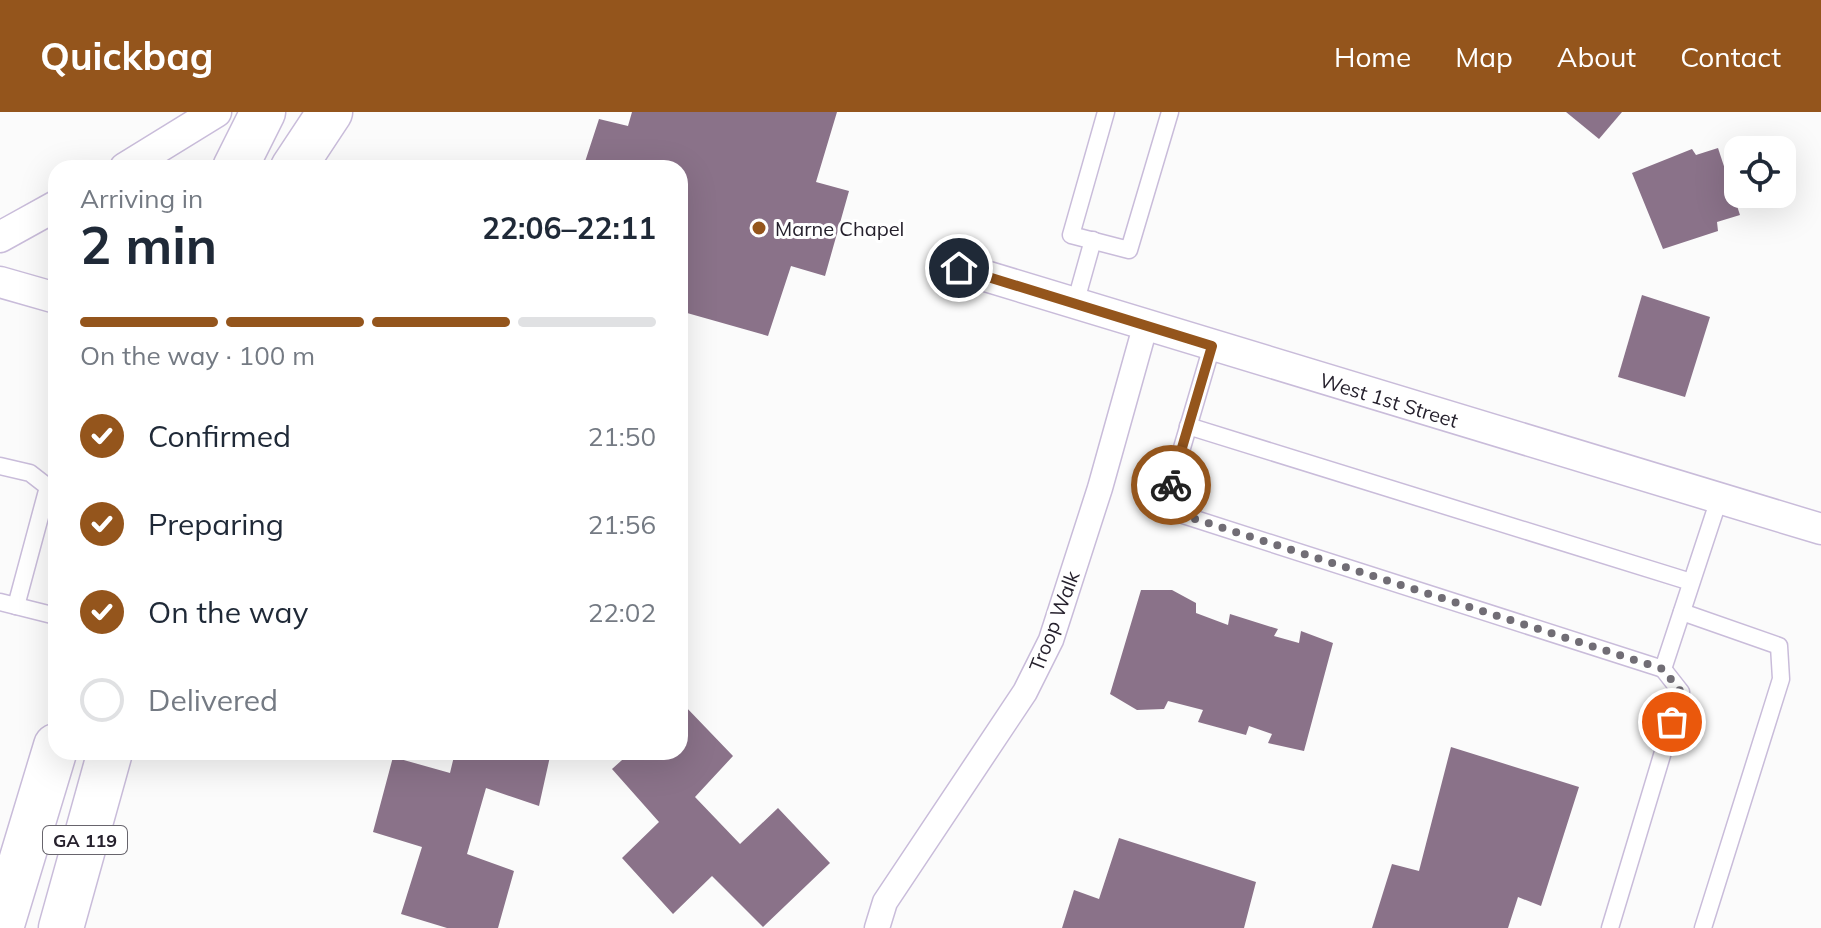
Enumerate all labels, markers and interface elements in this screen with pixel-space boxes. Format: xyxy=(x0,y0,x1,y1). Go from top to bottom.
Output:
text: Quickbag xyxy=(40,32,213,80)
text: Home xyxy=(1334,39,1411,74)
text: Map xyxy=(1455,39,1513,74)
text: About xyxy=(1557,39,1636,74)
text: Contact xyxy=(1680,39,1781,74)
map controls xyxy=(1724,136,1796,208)
button: locate xyxy=(1724,136,1796,208)
text: Arriving in xyxy=(80,182,203,215)
text: 22:06–22:11 xyxy=(482,209,656,247)
text: 2 min xyxy=(80,212,217,277)
place label: Marne Chapel xyxy=(775,216,904,241)
marker: Marne Chapel xyxy=(750,219,768,237)
pin xyxy=(925,234,993,302)
icon: home xyxy=(937,246,981,290)
text: On the way · 100 m xyxy=(80,339,315,372)
street label: West 1st Street xyxy=(1317,367,1461,433)
icon: check xyxy=(80,414,124,458)
text: Confirmed xyxy=(148,417,291,455)
text: 21:50 xyxy=(588,420,656,453)
courier xyxy=(1131,445,1211,525)
icon: bike xyxy=(1149,463,1193,507)
icon: check xyxy=(80,502,124,546)
text: Preparing xyxy=(148,505,284,543)
text: 21:56 xyxy=(588,508,656,541)
street label: Troop Walk xyxy=(1023,566,1085,675)
icon: check xyxy=(80,590,124,634)
text: On the way xyxy=(148,593,308,631)
text: 22:02 xyxy=(588,596,656,629)
text: Delivered xyxy=(148,681,278,719)
pin xyxy=(1638,688,1706,756)
icon: bag xyxy=(1650,700,1694,744)
road number: GA 119 xyxy=(43,826,127,854)

